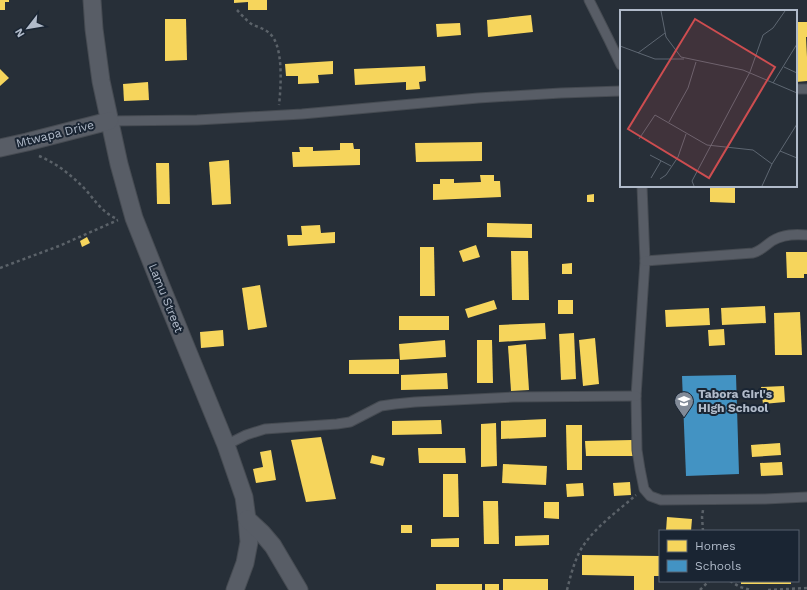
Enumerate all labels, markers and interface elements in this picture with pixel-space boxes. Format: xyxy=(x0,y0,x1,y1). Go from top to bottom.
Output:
north arrow xyxy=(8,8,48,48)
inset map xyxy=(620,10,797,187)
text: N xyxy=(12,26,28,40)
street label: Mtwapa Drive xyxy=(15,118,96,150)
street label: Lamu Street xyxy=(146,262,186,334)
place label: Tabora Girl's High School xyxy=(698,387,773,415)
school or university icon: Tabora Girl's High School xyxy=(673,390,695,418)
legend xyxy=(659,530,799,582)
text: Homes xyxy=(695,539,736,553)
text: Schools xyxy=(695,559,741,573)

